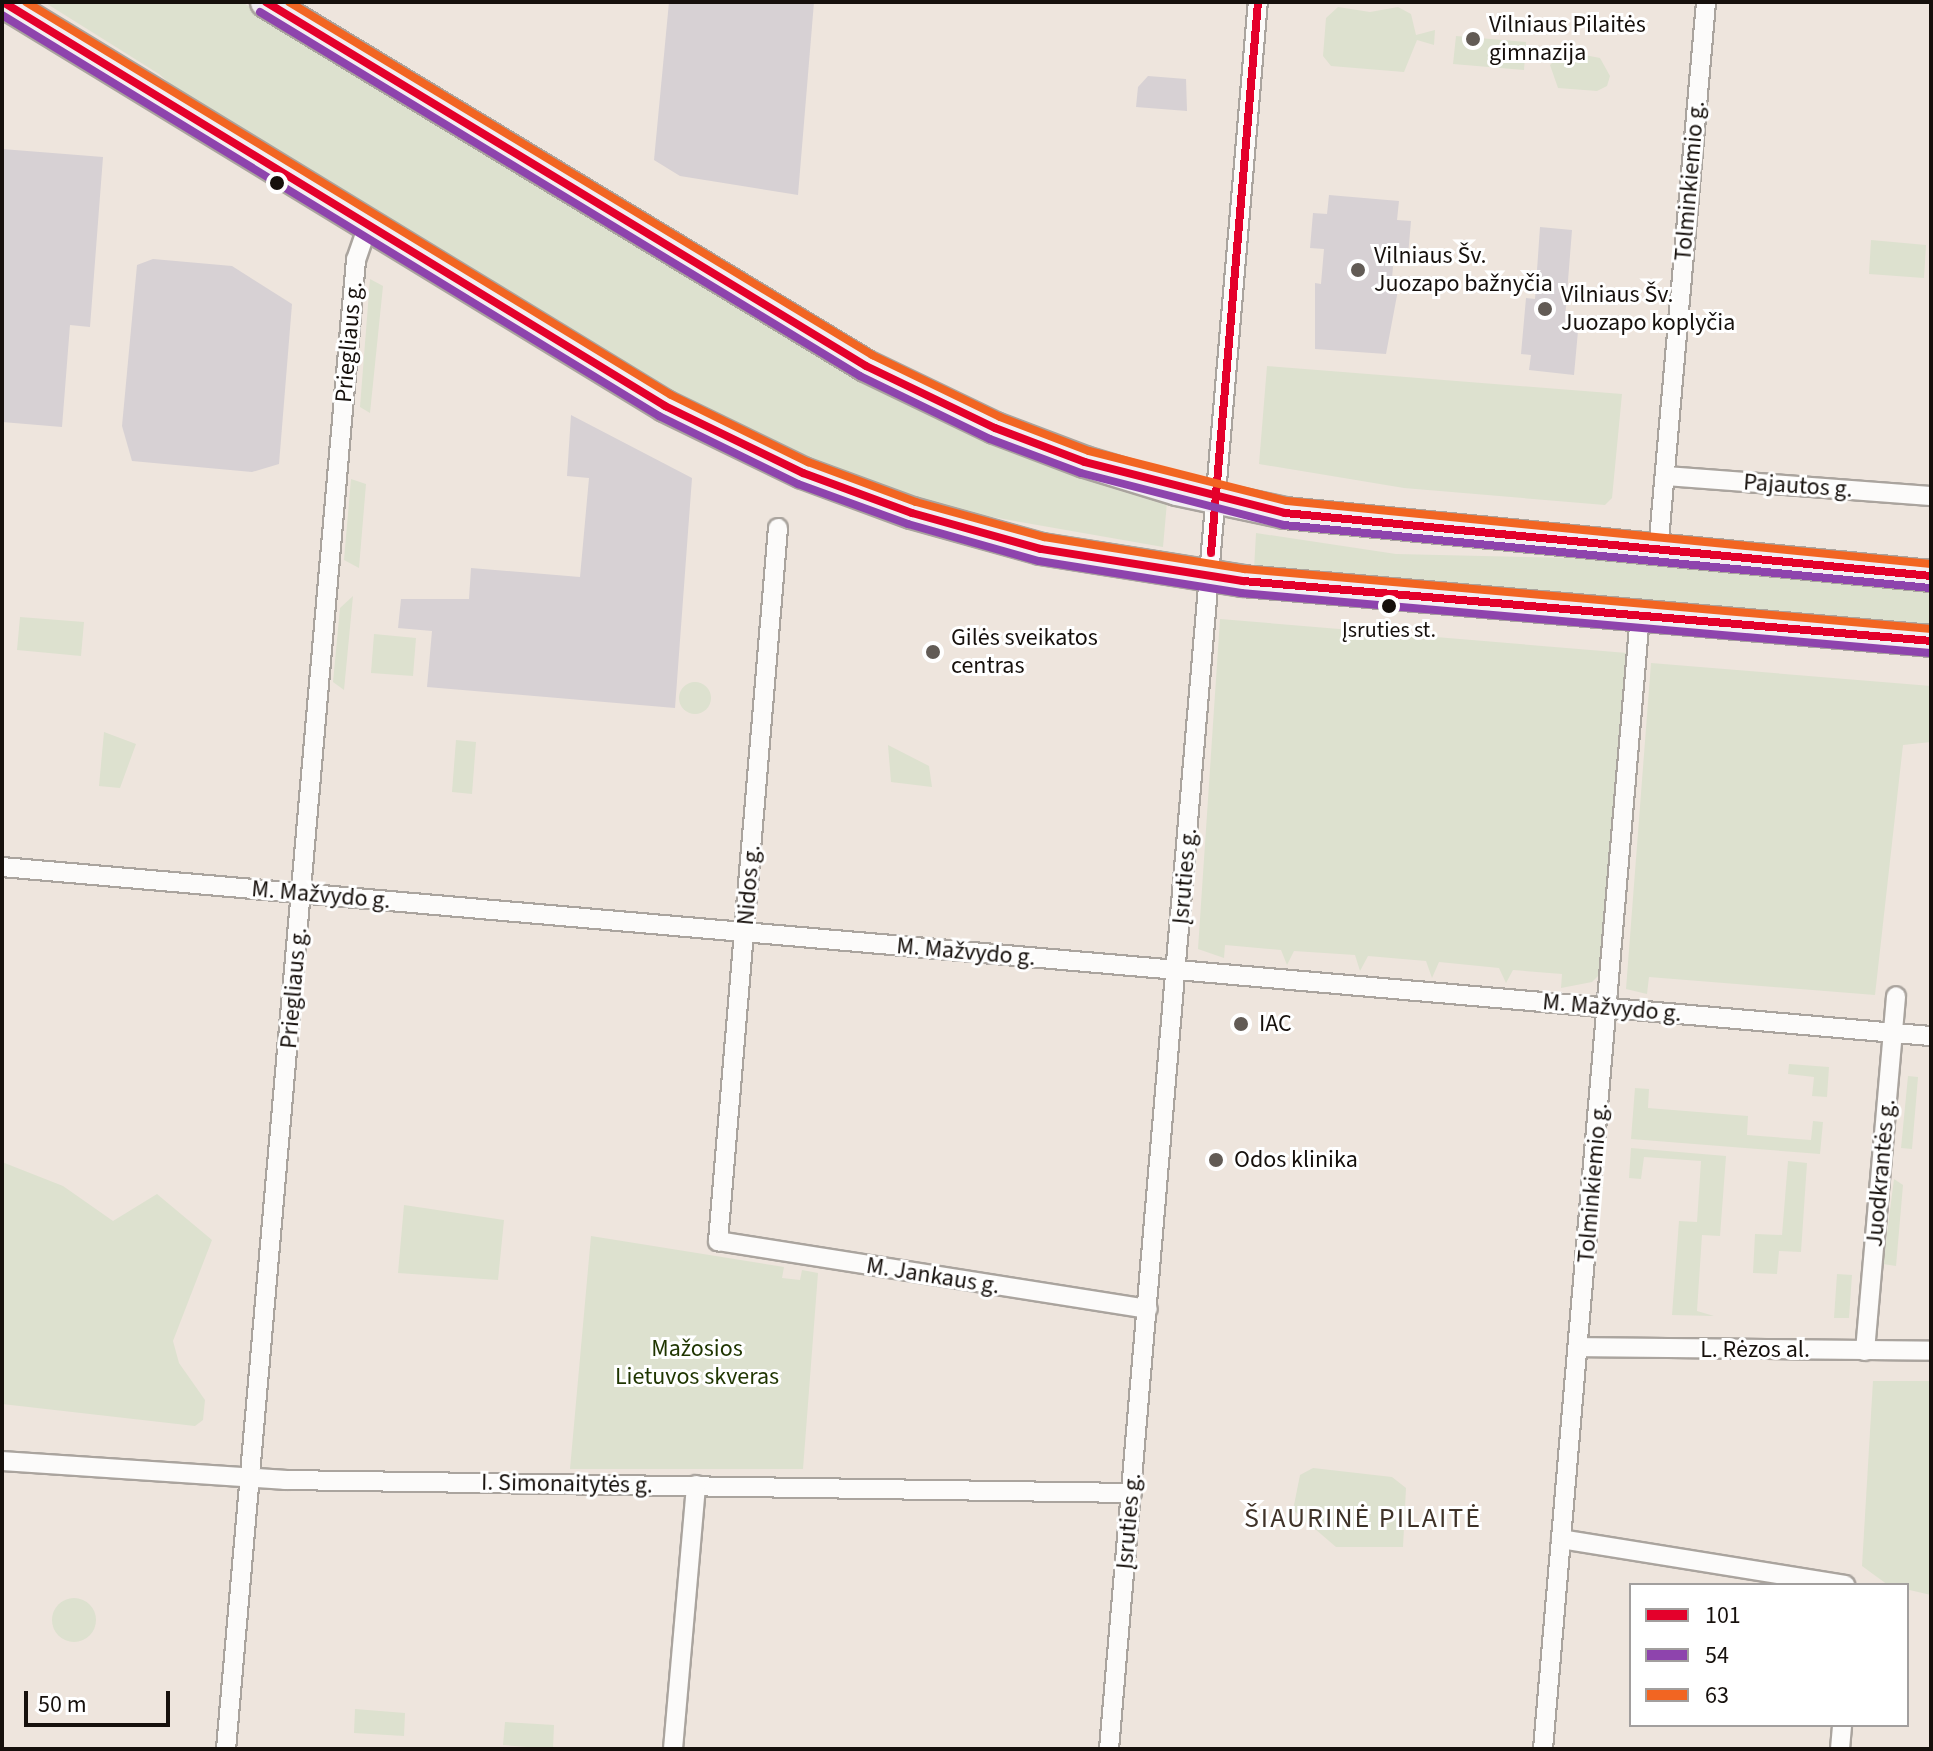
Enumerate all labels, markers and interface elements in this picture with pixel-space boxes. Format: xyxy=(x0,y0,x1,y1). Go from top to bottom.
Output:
place label: Vilniaus Pilaitės gimnazija xyxy=(1489,11,1646,67)
marker: Vilniaus Pilaitės gimnazija xyxy=(1464,30,1482,48)
street label: Tolminkiemio g. xyxy=(1669,100,1711,262)
unlabelled marker xyxy=(269,175,285,191)
place label: Vilniaus Šv. Juozapo bažnyčia xyxy=(1374,242,1553,298)
marker: Vilniaus Šv. Juozapo bažnyčia xyxy=(1349,261,1367,279)
street label: Priegliaus g. xyxy=(329,280,369,404)
place label: Vilniaus Šv. Juozapo koplyčia xyxy=(1561,281,1735,337)
marker: Vilniaus Šv. Juozapo koplyčia xyxy=(1536,300,1554,318)
street label: Pajautos g. xyxy=(1742,468,1854,504)
marker: Įsruties st. xyxy=(1381,598,1397,614)
place label: Įsruties st. xyxy=(1342,618,1436,644)
place label: Gilės sveikatos centras xyxy=(951,624,1098,680)
marker: Gilės sveikatos centras xyxy=(922,641,944,663)
street label: Įsruties g. xyxy=(1166,827,1204,925)
street label: Nidos g. xyxy=(731,844,767,926)
street label: M. Mažvydo g. xyxy=(250,875,392,915)
street label: Priegliaus g. xyxy=(274,926,314,1050)
street label: M. Mažvydo g. xyxy=(895,932,1037,972)
street label: M. Mažvydo g. xyxy=(1541,988,1683,1028)
place label: IAC xyxy=(1259,1010,1292,1038)
marker: IAC xyxy=(1230,1013,1252,1035)
street label: Juodkrantės g. xyxy=(1860,1098,1902,1248)
street label: Tolminkiemio g. xyxy=(1572,1102,1614,1264)
place label: Odos klinika xyxy=(1234,1146,1358,1174)
marker: Odos klinika xyxy=(1205,1149,1227,1171)
street label: M. Jankaus g. xyxy=(864,1251,1002,1301)
park label: Mažosios Lietuvos skveras xyxy=(615,1335,779,1391)
street label: L. Rėzos al. xyxy=(1700,1336,1810,1364)
street label: I. Simonaitytės g. xyxy=(481,1468,653,1500)
street label: Įsruties g. xyxy=(1110,1472,1148,1570)
district label: ŠIAURINĖ PILAITĖ xyxy=(1244,1501,1482,1535)
legend xyxy=(1629,1583,1909,1727)
text: 101 xyxy=(1705,1598,1741,1633)
text: 54 xyxy=(1705,1638,1729,1673)
scale bar xyxy=(28,1675,174,1725)
text: 63 xyxy=(1705,1678,1729,1713)
text: 50 m xyxy=(38,1687,87,1722)

